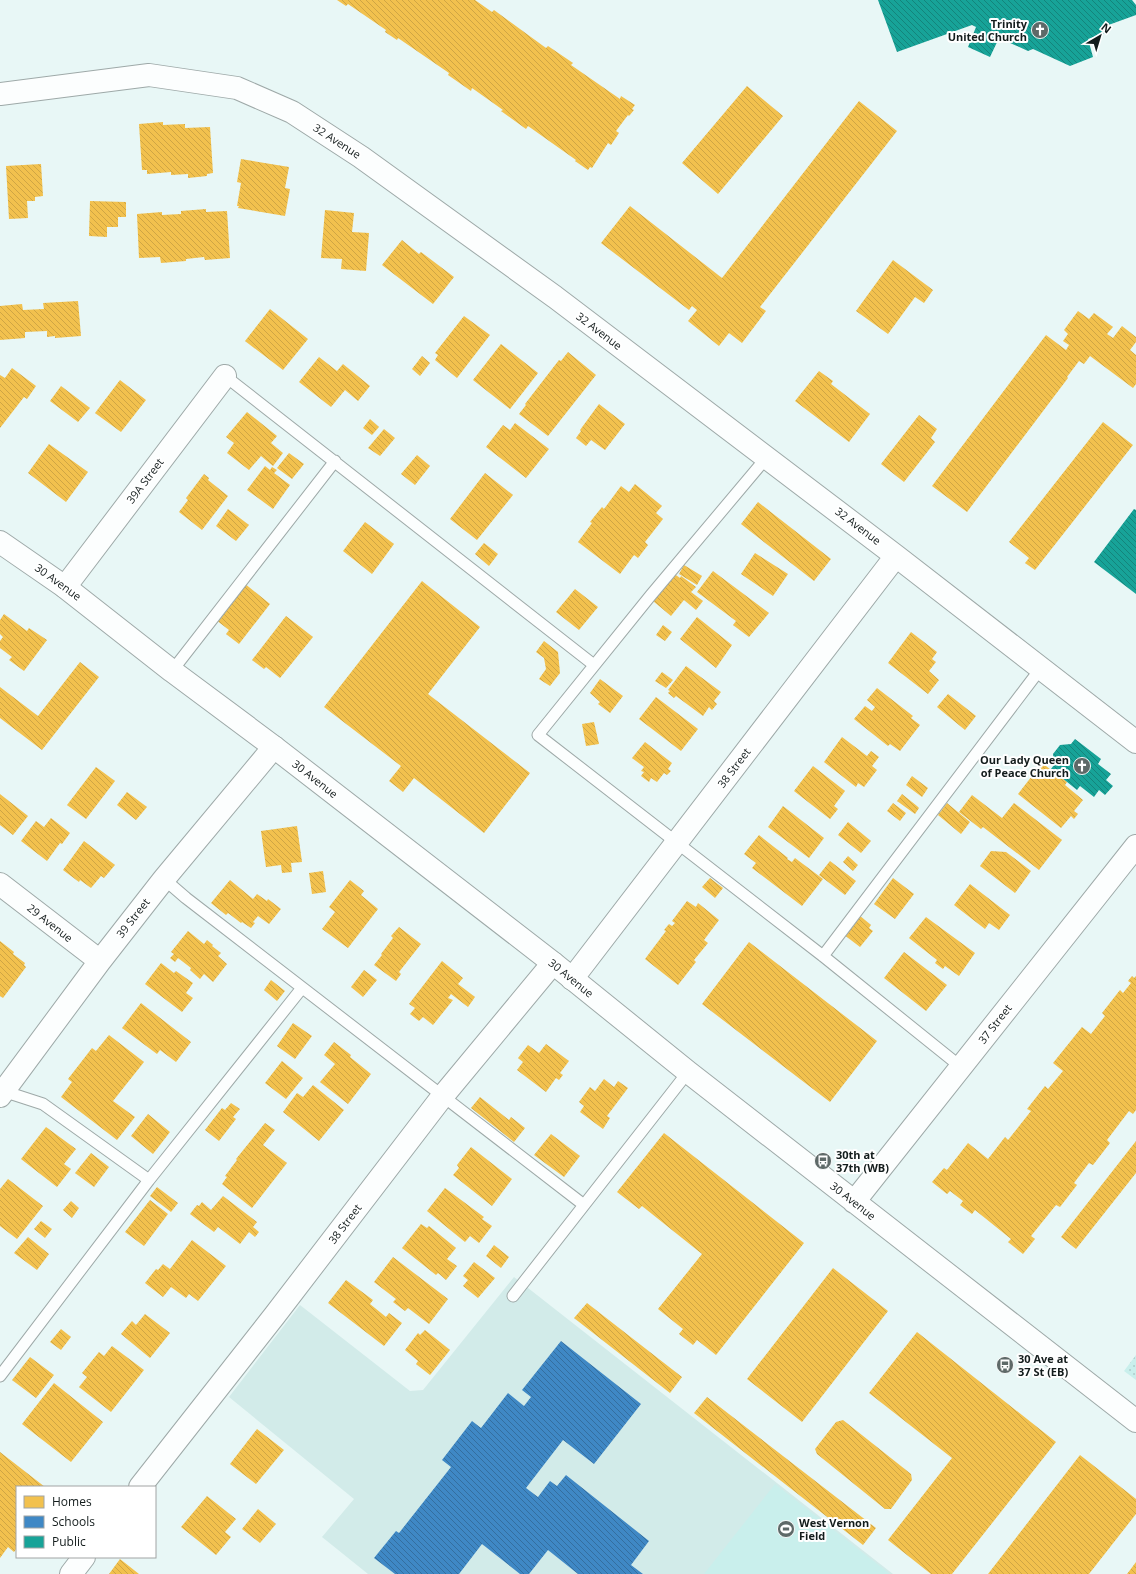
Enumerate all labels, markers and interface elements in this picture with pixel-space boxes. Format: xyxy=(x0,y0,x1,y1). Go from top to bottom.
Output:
place label: Trinity United Church xyxy=(948,16,1028,44)
north arrow xyxy=(1080,16,1120,56)
text: N xyxy=(1098,19,1115,36)
church icon: Trinity United Church xyxy=(1030,20,1050,40)
street label: 32 Avenue xyxy=(311,120,364,162)
street label: 32 Avenue xyxy=(573,308,625,353)
street label: 39A Street xyxy=(123,455,167,506)
street label: 32 Avenue xyxy=(832,503,884,548)
street label: 30 Avenue xyxy=(32,560,84,603)
street label: 38 Street xyxy=(714,745,754,791)
place label: Our Lady Queen of Peace Church xyxy=(980,752,1069,780)
street label: 30 Avenue xyxy=(290,756,341,801)
church icon: Our Lady Queen of Peace Church xyxy=(1072,756,1092,776)
street label: 39 Street xyxy=(112,895,153,941)
street label: 29 Avenue xyxy=(25,900,76,945)
street label: 30 Avenue xyxy=(546,955,597,1000)
street label: 37 Street xyxy=(974,1001,1015,1047)
place label: 30th at 37th (WB) xyxy=(836,1147,889,1175)
bus stop icon: 30th at 37th (WB) xyxy=(813,1151,833,1171)
street label: 30 Avenue xyxy=(828,1178,879,1223)
street label: 38 Street xyxy=(325,1201,365,1247)
place label: 30 Ave at 37 St (EB) xyxy=(1018,1351,1068,1379)
bus stop icon: 30 Ave at 37 St (EB) xyxy=(995,1355,1015,1375)
legend xyxy=(16,1486,156,1558)
text: Homes xyxy=(52,1493,92,1510)
text: Schools xyxy=(52,1513,95,1530)
place label: West Vernon Field xyxy=(799,1515,869,1543)
sports icon: West Vernon Field xyxy=(776,1519,796,1539)
text: Public xyxy=(52,1533,86,1550)

